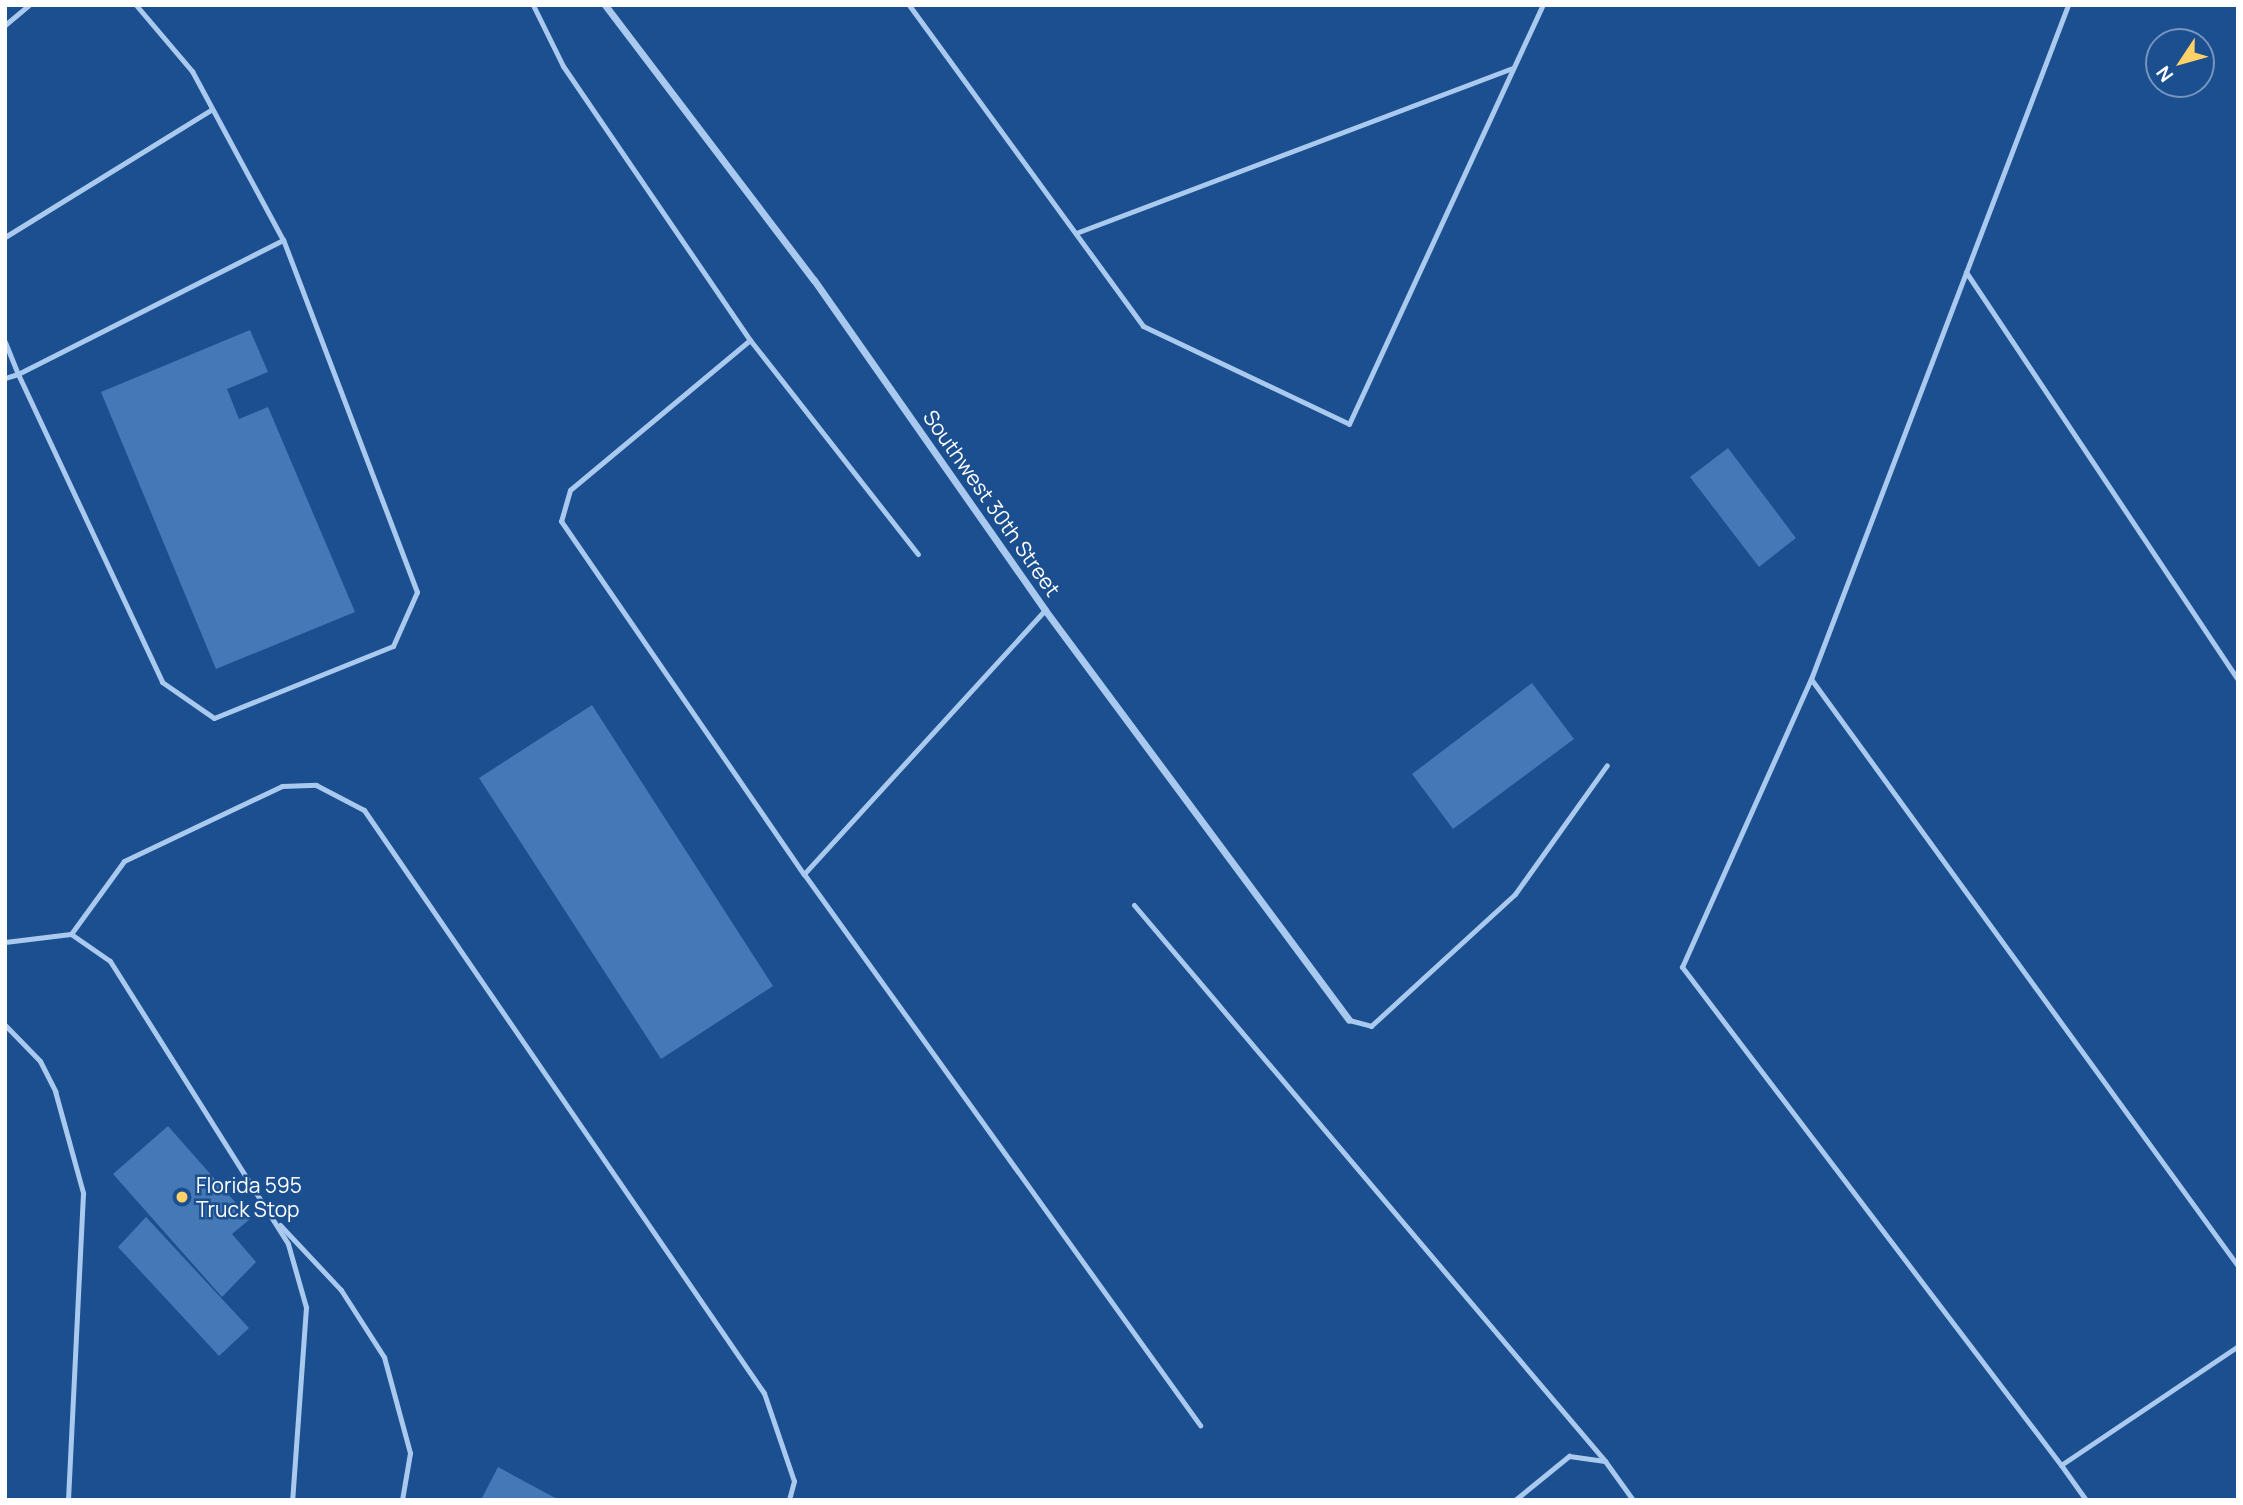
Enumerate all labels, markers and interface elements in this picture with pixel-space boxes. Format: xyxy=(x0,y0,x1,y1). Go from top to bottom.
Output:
north arrow xyxy=(2145,28,2215,98)
text: N xyxy=(2150,61,2179,87)
street label: Southwest 30th Street xyxy=(918,405,1066,601)
place label: Florida 595 Truck Stop xyxy=(196,1172,302,1222)
marker: Florida 595 Truck Stop xyxy=(174,1189,190,1205)

